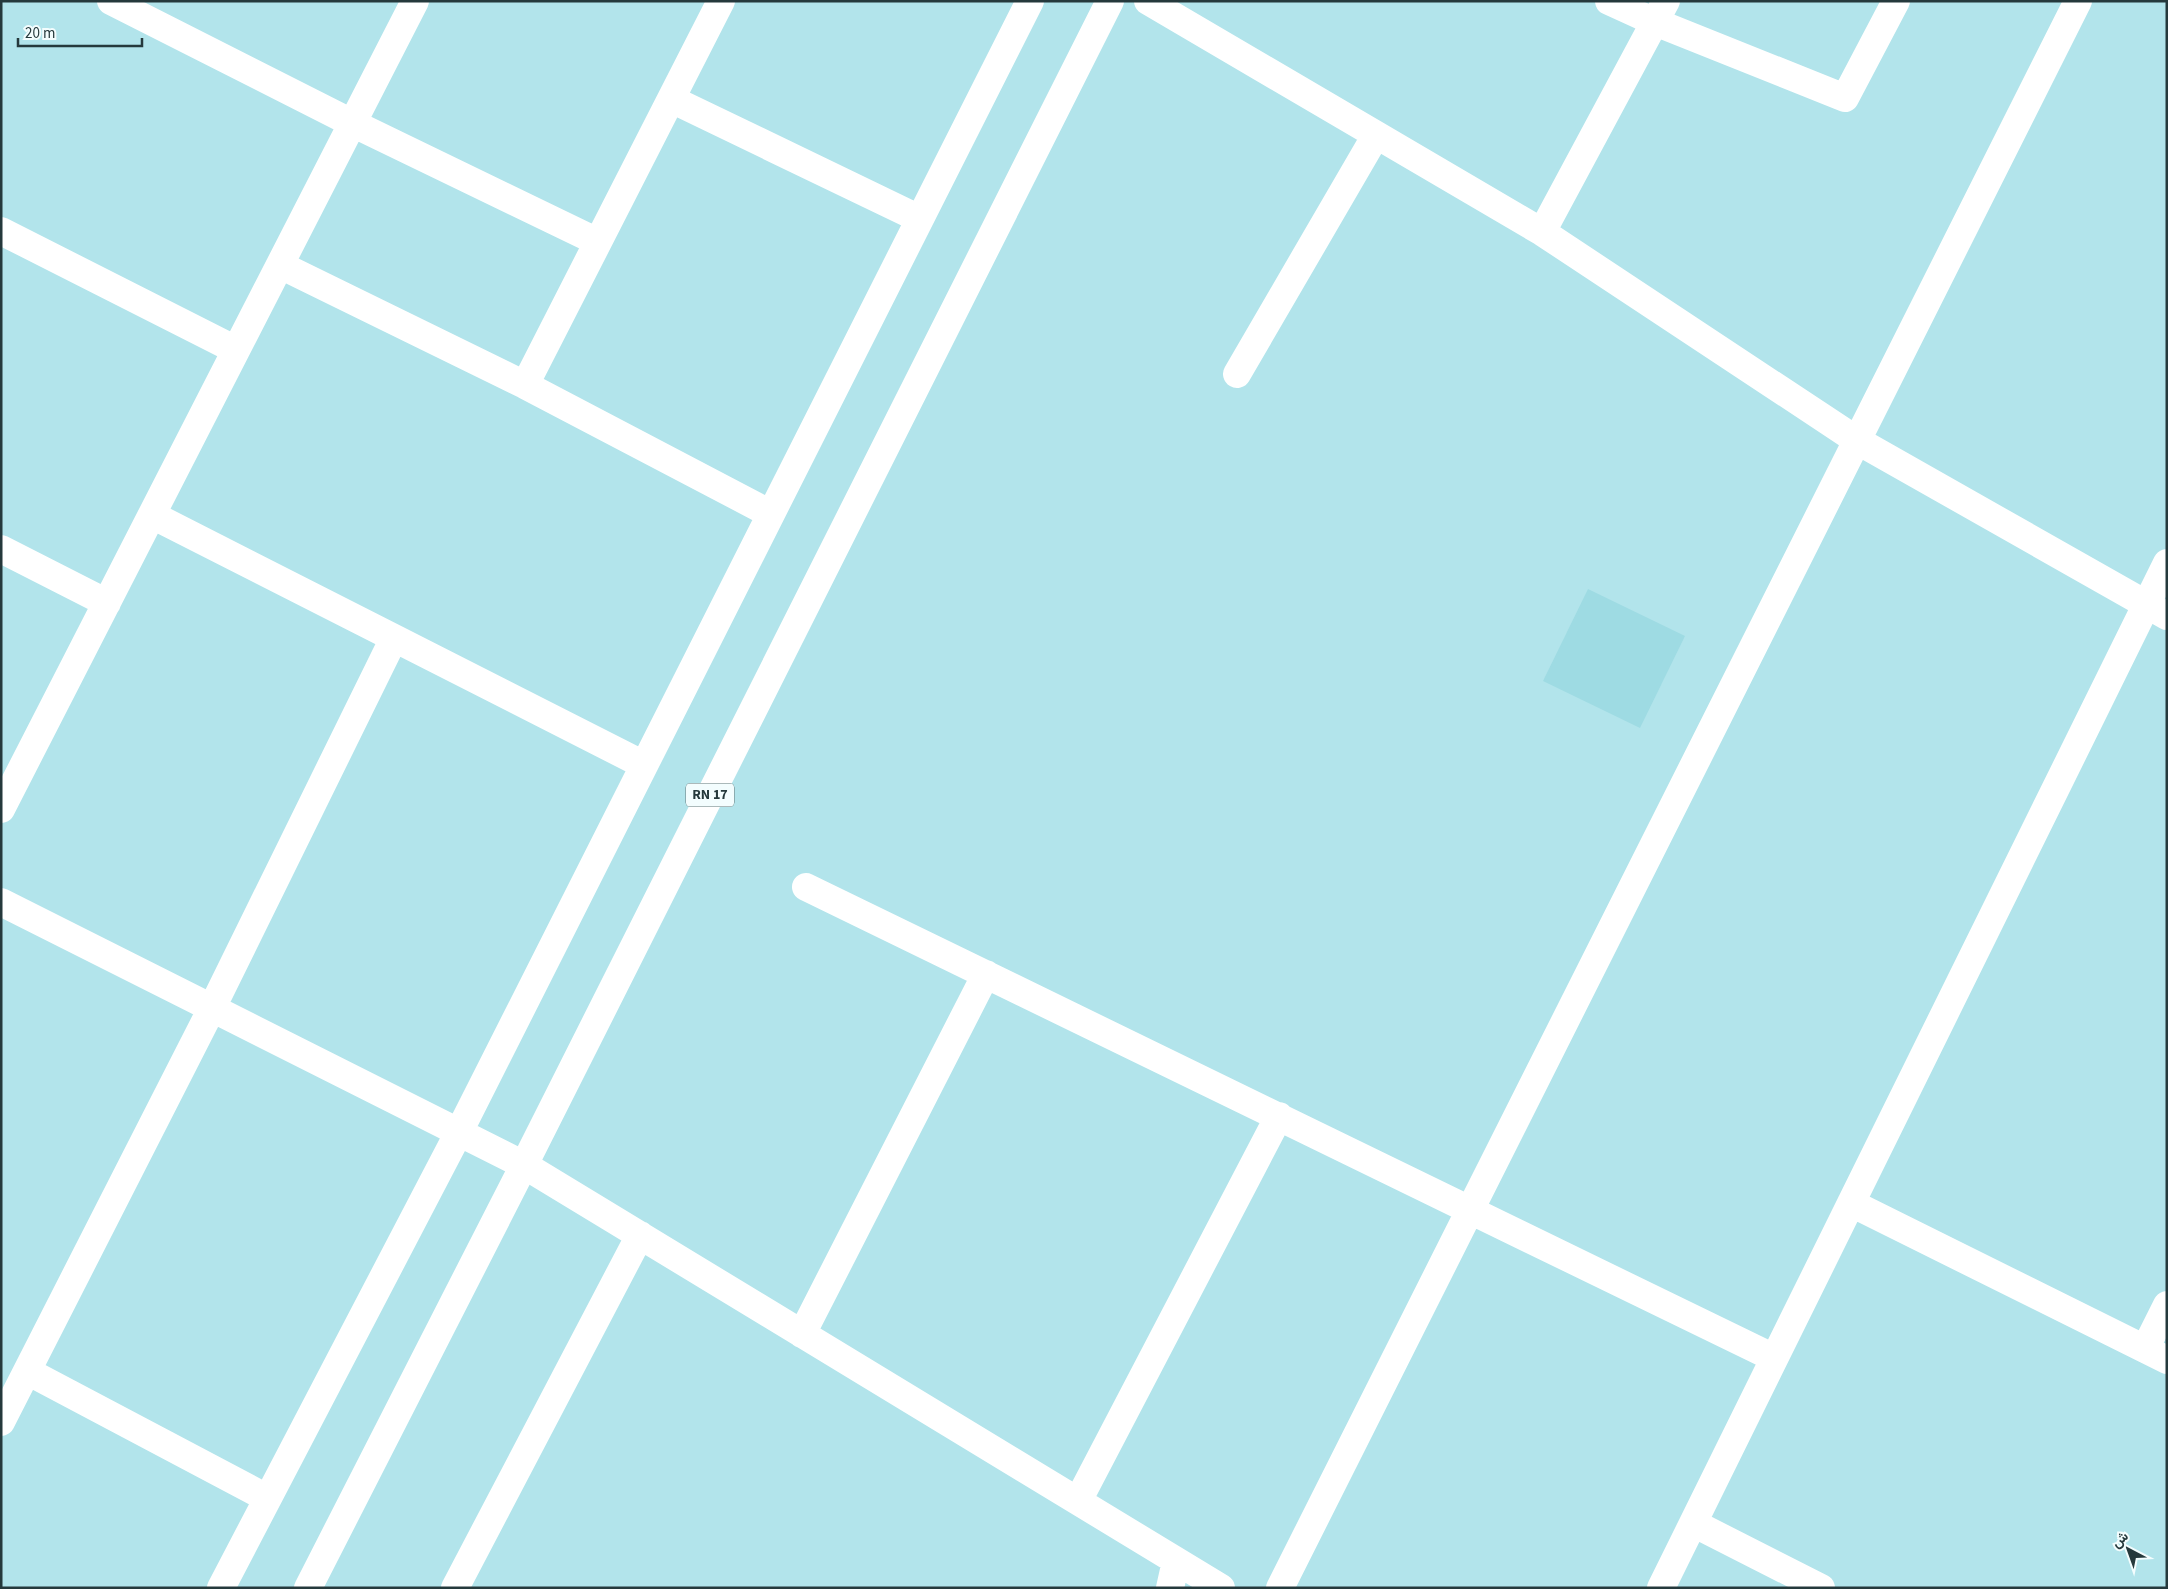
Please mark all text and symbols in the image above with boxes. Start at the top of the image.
scale bar [18,15,141,47]
text: 20 m [25,23,55,44]
road number: RN 17 [686,784,734,806]
north arrow [2103,1524,2153,1574]
text: ش [2107,1527,2133,1553]

